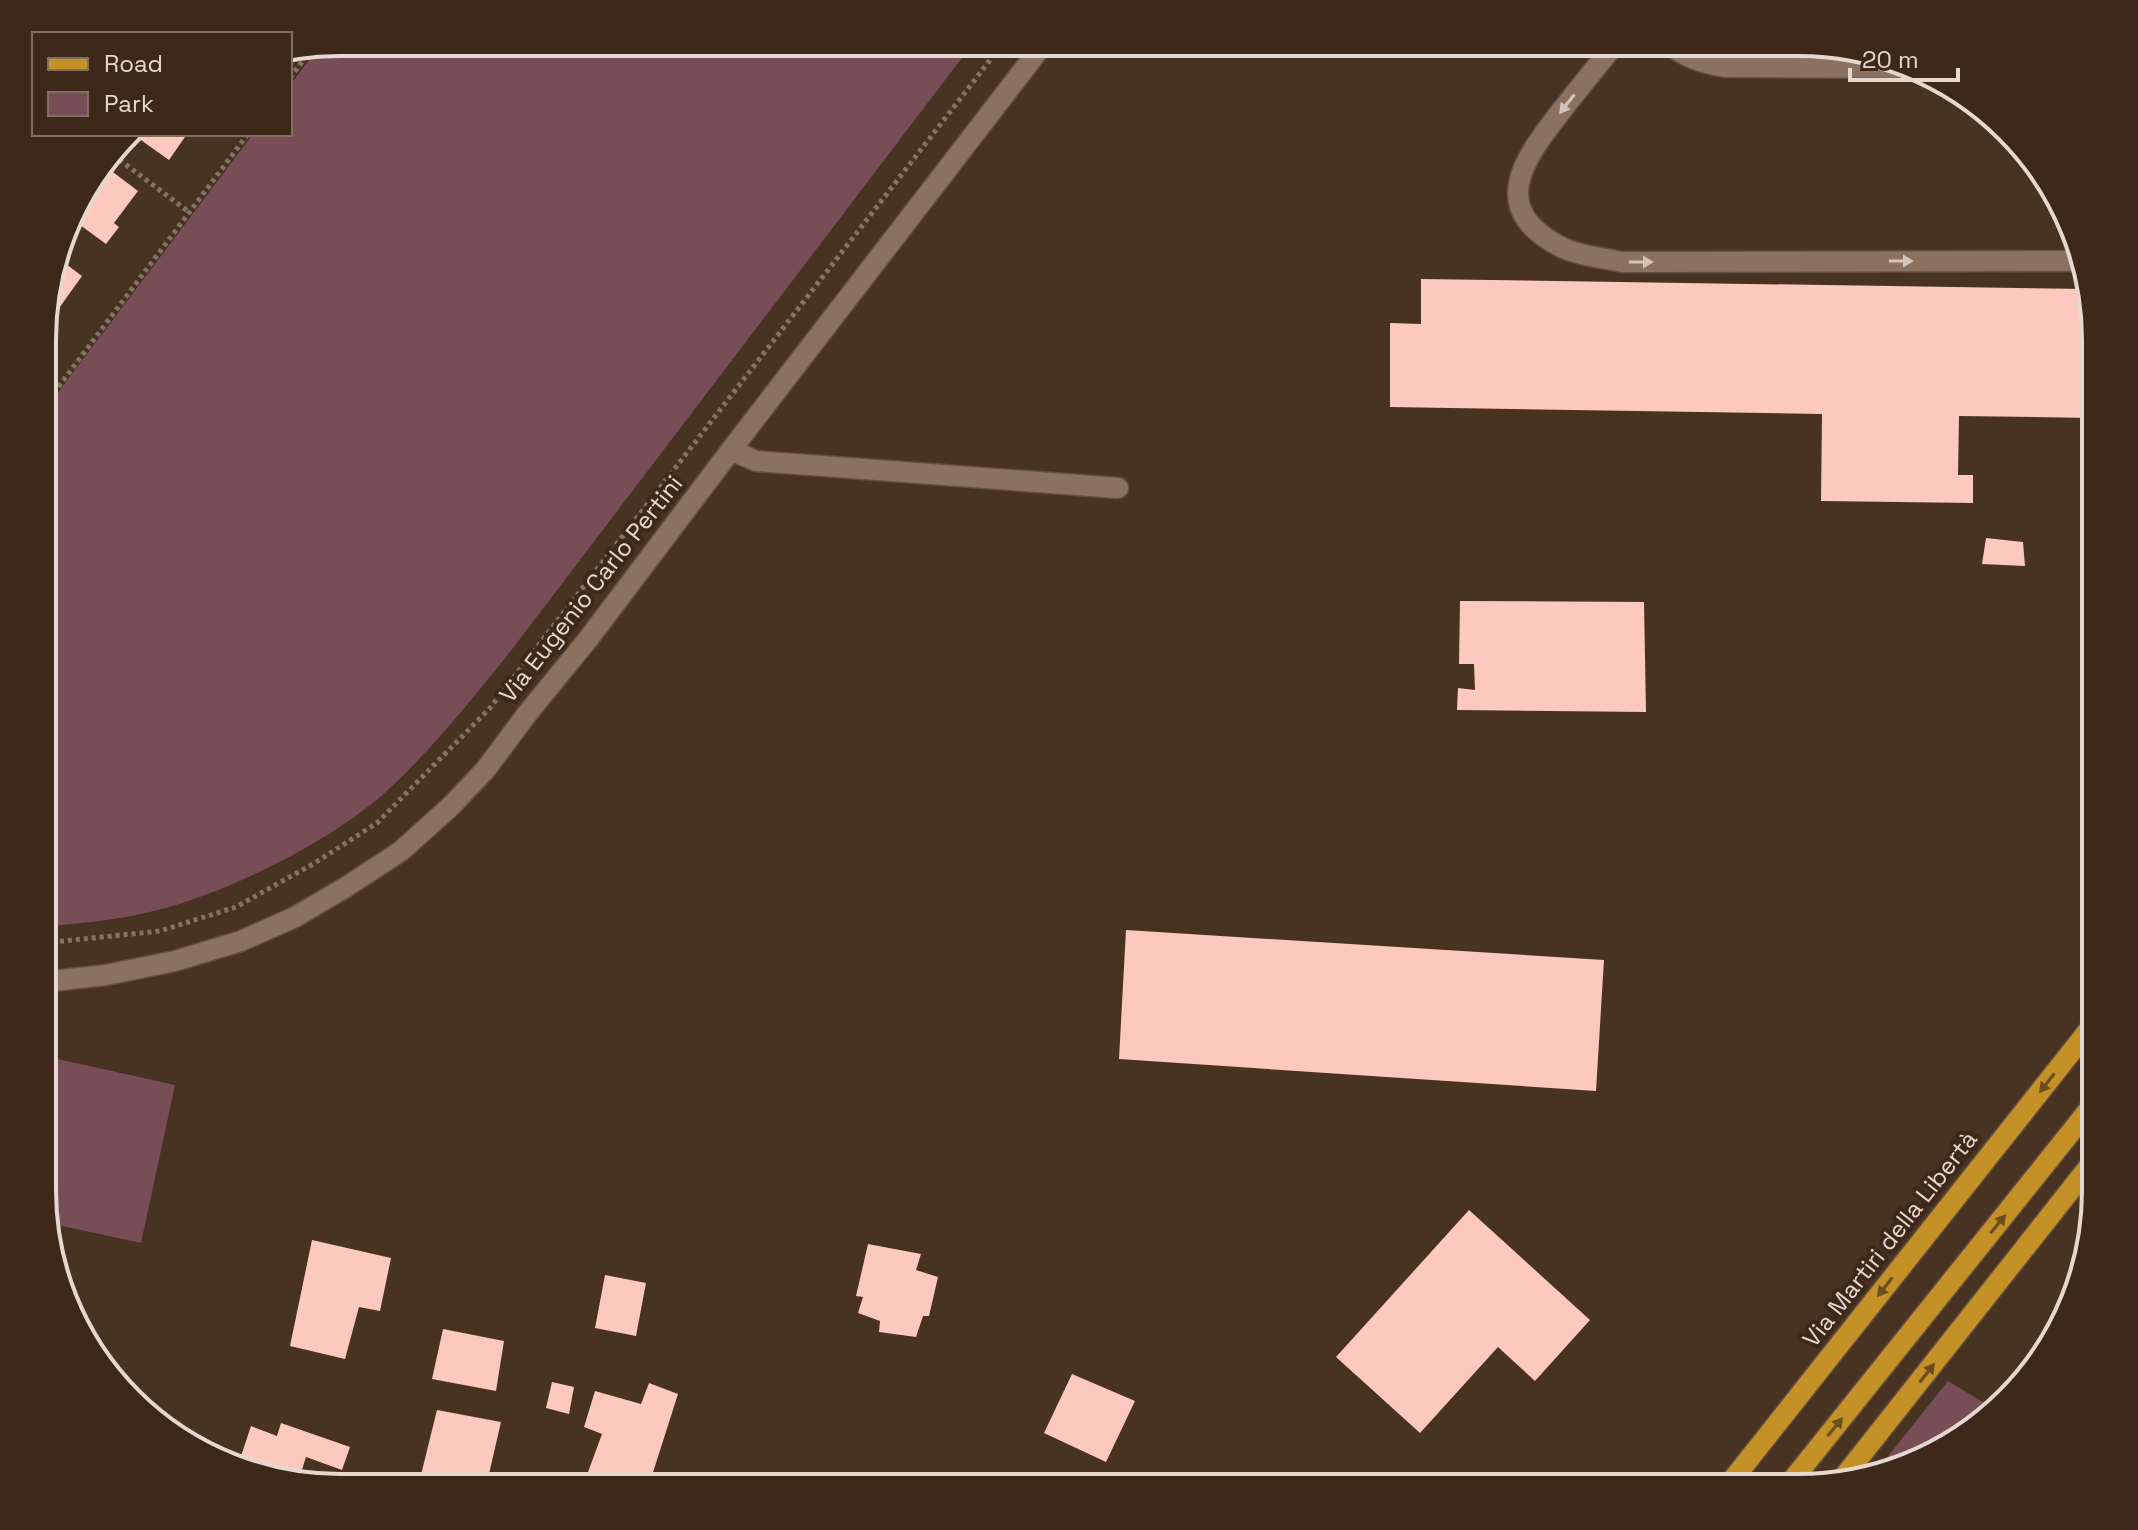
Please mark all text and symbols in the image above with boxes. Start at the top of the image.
legend [32,32,292,136]
scale bar [1850,32,1958,82]
text: 20 m [1862,44,1919,75]
text: Road [104,48,163,79]
text: Park [104,88,154,119]
one-way arrow [1559,94,1576,114]
one-way arrow [1889,255,1914,268]
one-way arrow [1629,256,1654,268]
street label: Via Eugenio Carlo Pertini [492,469,689,709]
one-way arrow [2039,1073,2056,1093]
street label: Via Martiri della Libertà [1795,1124,1984,1353]
one-way arrow [1989,1214,2005,1234]
one-way arrow [1877,1276,1894,1297]
one-way arrow [1918,1362,1935,1383]
one-way arrow [1826,1417,1843,1437]

